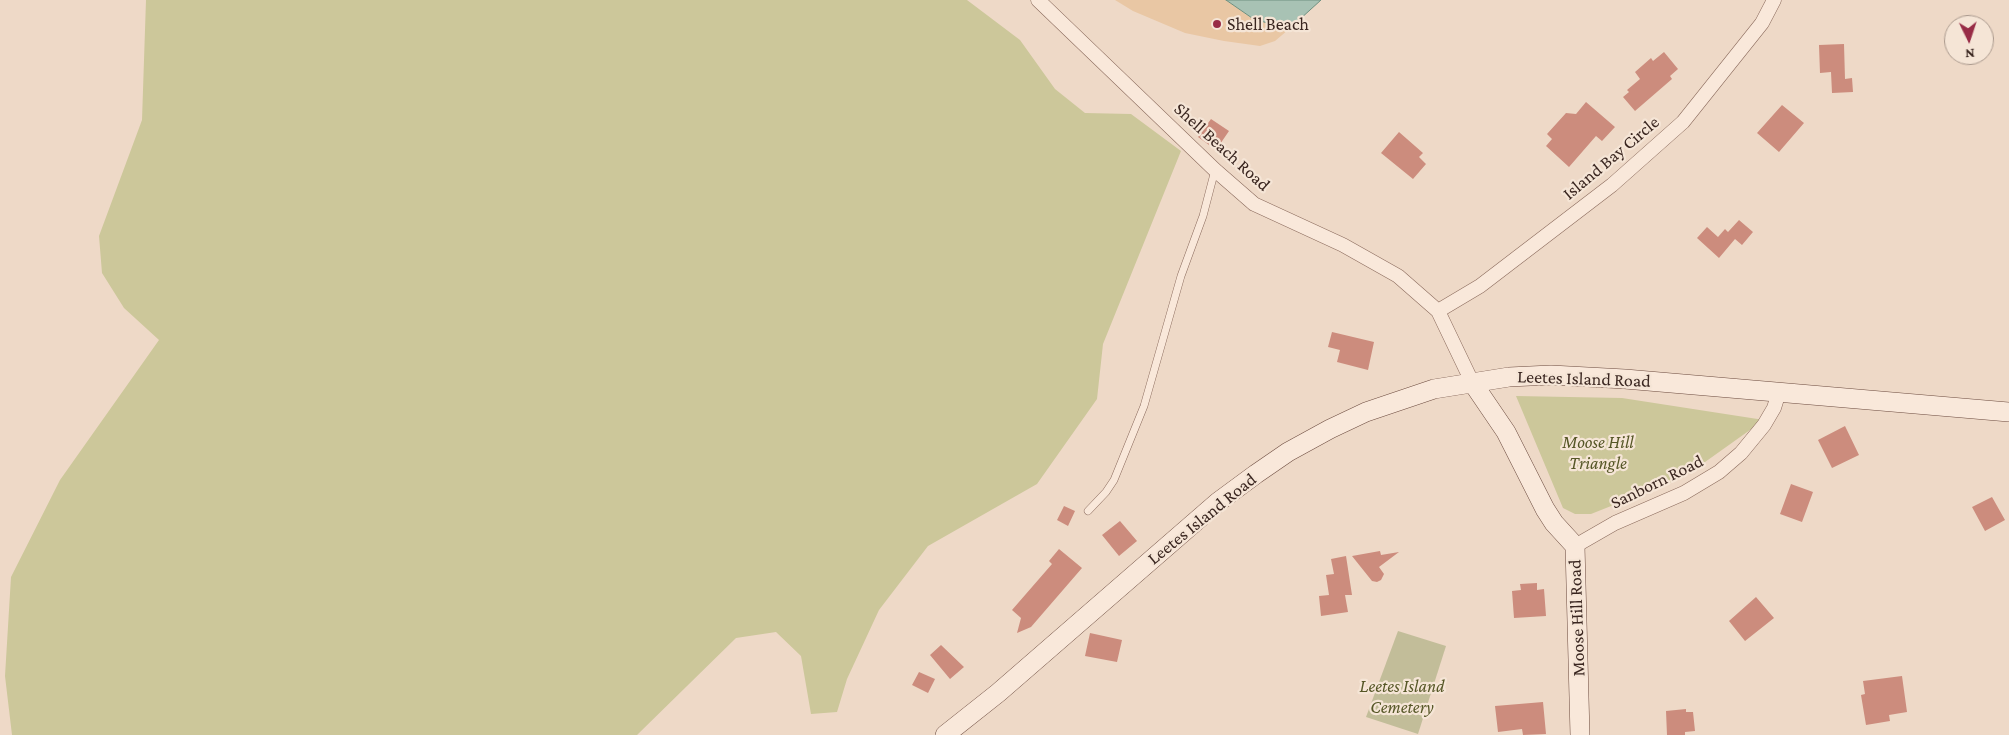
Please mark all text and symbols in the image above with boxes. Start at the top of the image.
place label: Shell Beach [1227,13,1309,35]
north arrow [1944,15,1994,65]
marker: Shell Beach [1211,18,1223,30]
text: N [1965,46,1975,62]
street label: Shell Beach Road [1170,98,1274,196]
street label: Island Bay Circle [1558,111,1664,205]
street label: Leetes Island Road [1517,366,1651,392]
park label: Moose Hill Triangle [1562,431,1634,474]
street label: Sanborn Road [1607,450,1707,514]
street label: Leetes Island Road [1143,469,1261,569]
street label: Moose Hill Road [1564,559,1590,677]
park label: Leetes Island Cemetery [1359,675,1445,718]

